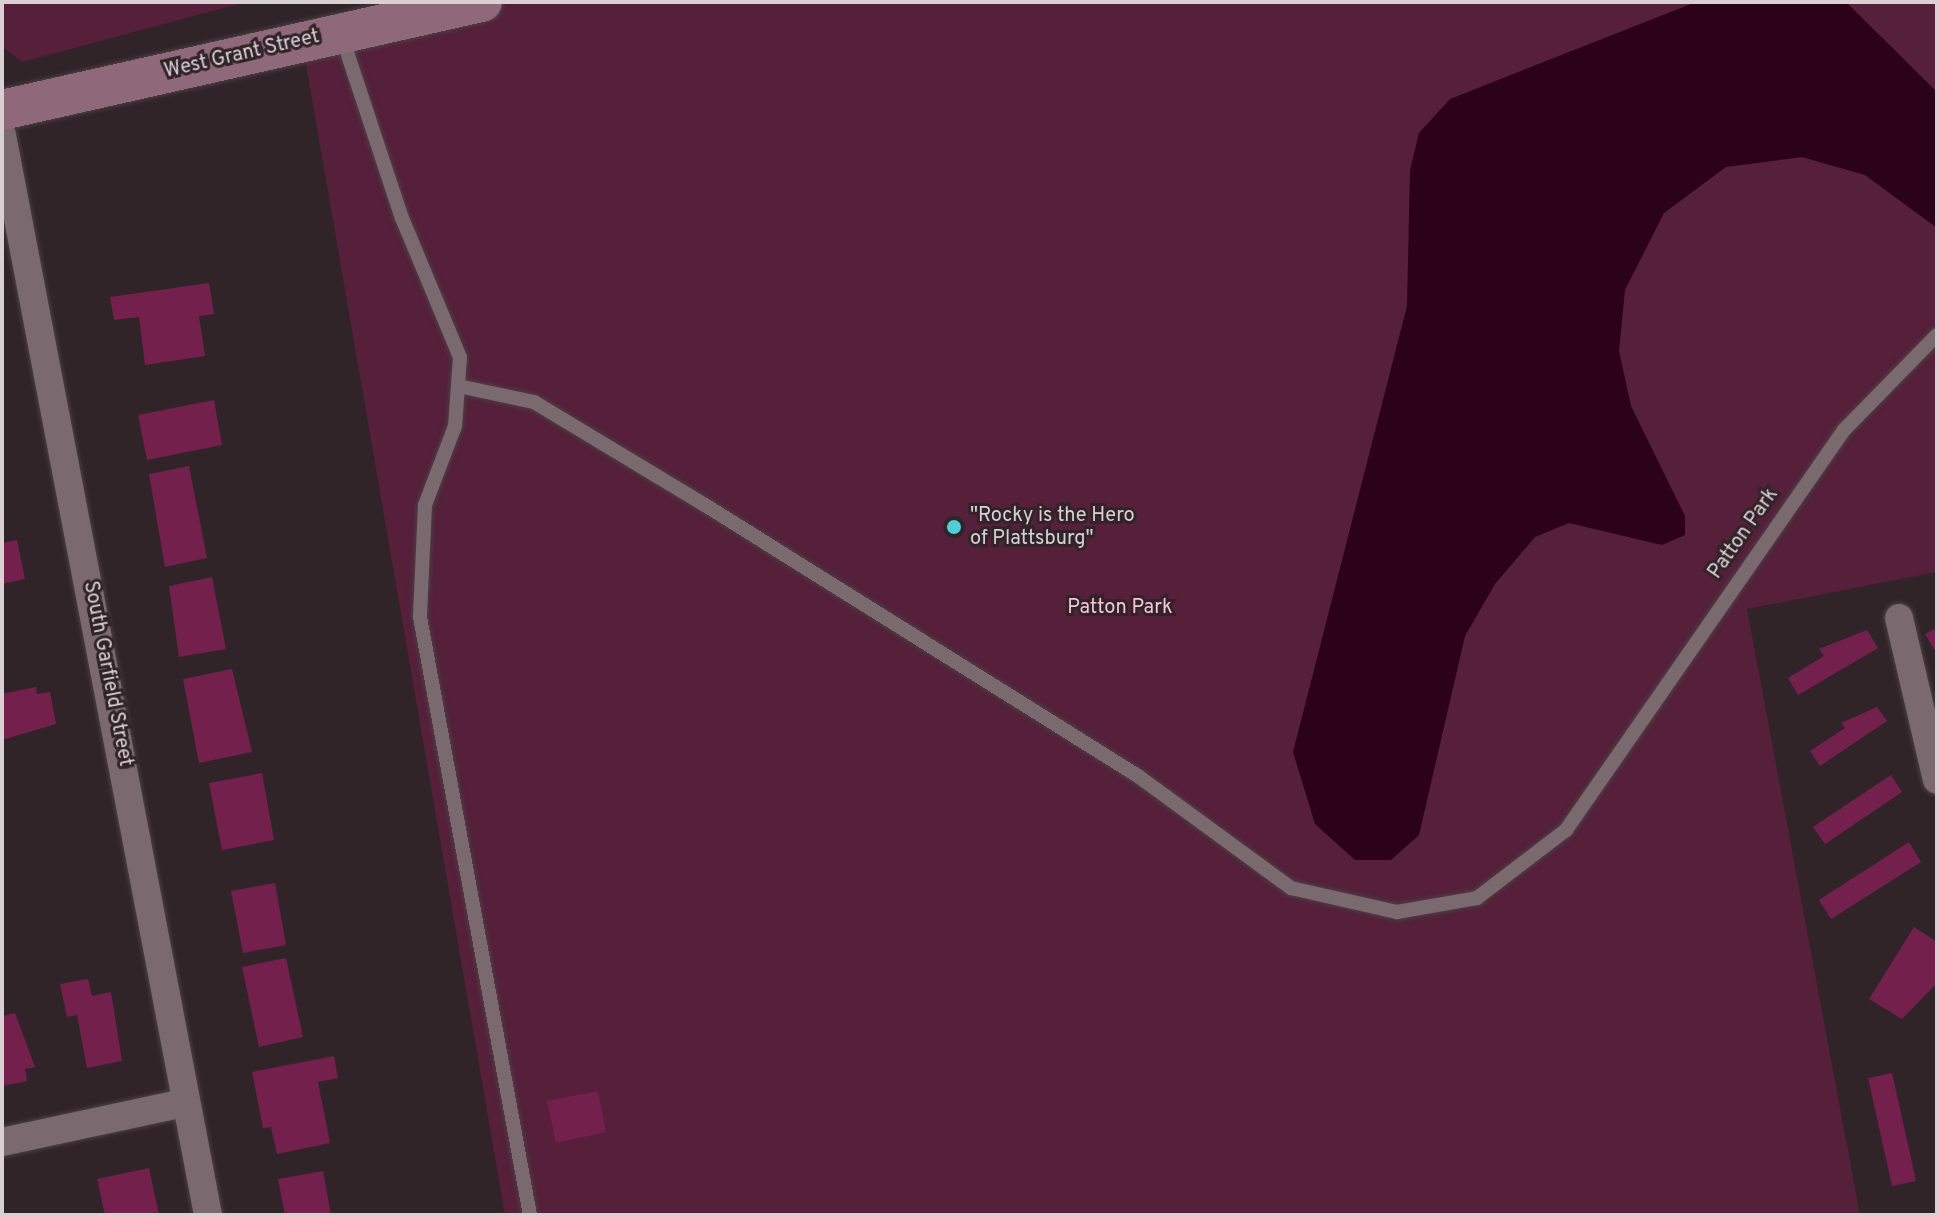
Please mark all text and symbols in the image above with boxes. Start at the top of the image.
street label: West Grant Street [162,25,322,85]
street label: Patton Park [1704,484,1784,584]
place label: "Rocky is the Hero of Plattsburg" [970,504,1135,551]
marker: "Rocky is the Hero of Plattsburg" [945,518,963,536]
street label: South Garfield Street [77,579,137,769]
park label: Patton Park [1067,596,1173,620]

